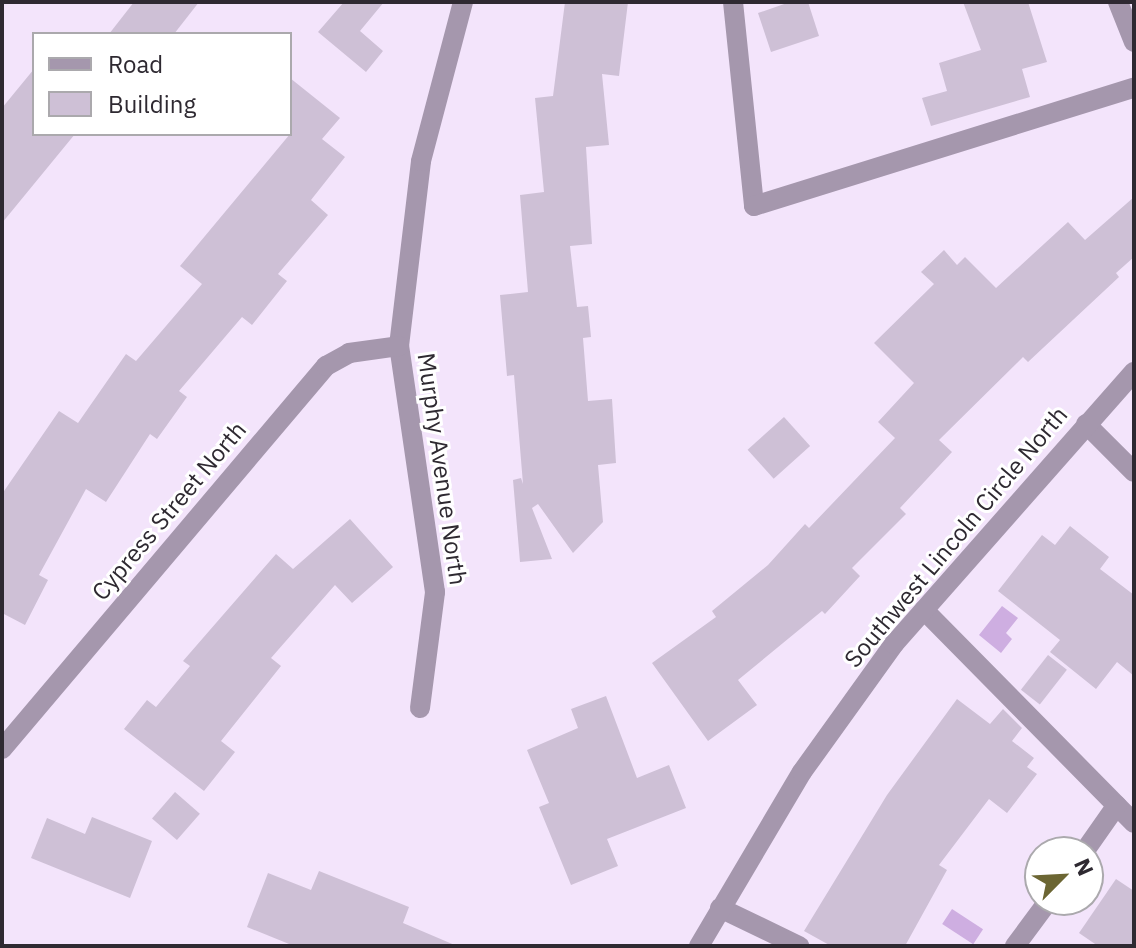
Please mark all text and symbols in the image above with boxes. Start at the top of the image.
legend [32,32,292,136]
text: Road [108,48,163,80]
text: Building [108,88,196,120]
street label: Murphy Avenue North [411,351,473,587]
street label: Southwest Lincoln Circle North [838,401,1074,673]
street label: Cypress Street North [86,416,252,606]
north arrow [1024,836,1104,916]
text: N [1068,854,1101,880]

